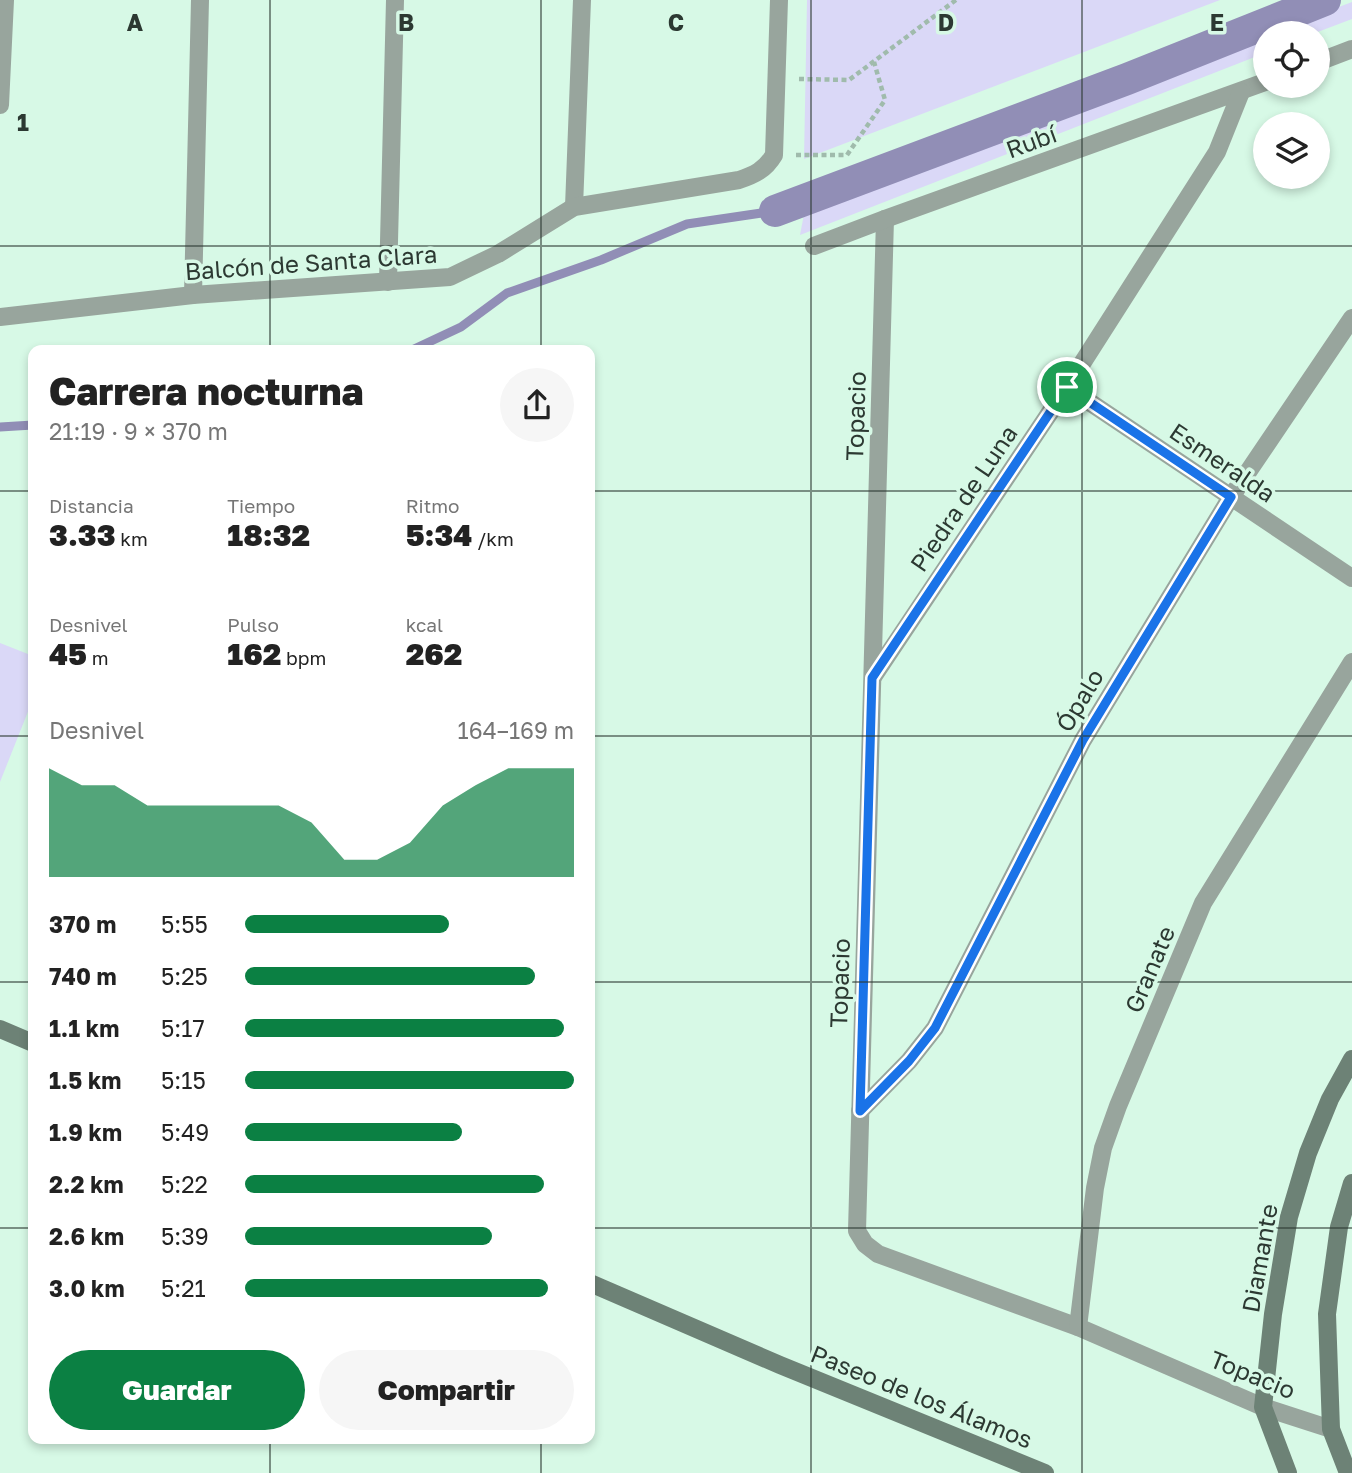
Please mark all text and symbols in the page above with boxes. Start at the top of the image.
text: A [127,8,144,36]
text: B [398,8,414,36]
text: C [668,8,684,36]
text: D [938,8,954,36]
text: E [1210,8,1224,36]
map controls [1253,21,1330,189]
button: locate [1253,21,1330,98]
text: 1 [17,108,29,136]
button: layers [1253,112,1330,189]
street label: Rubí [1002,118,1062,163]
street label: Balcón de Santa Clara [184,239,438,285]
pin [1037,357,1097,417]
text: Carrera nocturna [49,368,364,413]
button: share [500,368,574,442]
icon: arrive [1048,368,1086,406]
street label: Topacio [839,371,871,461]
street label: Esmeralda [1165,416,1281,508]
text: 21:19 · 9 × 370 m [49,417,228,445]
street label: Piedra de Luna [903,419,1023,577]
text: Distancia [49,494,134,517]
text: Tiempo [227,494,295,517]
text: Ritmo [406,494,459,517]
text: 3.33 [49,517,116,553]
text: 18:32 [227,517,310,553]
text: 5:34 [406,517,472,553]
text: km [116,527,148,550]
text: /km [472,527,514,550]
text: Desnivel [49,613,128,636]
text: Pulso [227,613,279,636]
text: kcal [406,613,443,636]
text: 45 [49,636,87,672]
text: 162 [227,636,281,672]
text: 262 [406,636,462,672]
text: m [87,646,109,669]
text: bpm [281,646,326,669]
street label: Ópalo [1049,663,1109,737]
text: Desnivel [49,716,144,744]
text: 164–169 m [458,716,574,744]
text: 370 m [49,910,116,938]
text: 5:55 [161,910,208,938]
street label: Granate [1118,921,1180,1017]
street label: Topacio [823,938,855,1028]
text: 740 m [49,962,117,990]
text: 5:25 [161,962,208,990]
text: 1.1 km [49,1014,119,1042]
text: 5:17 [161,1014,205,1042]
text: 1.5 km [49,1066,121,1094]
text: 5:15 [161,1066,206,1094]
text: 1.9 km [49,1118,122,1146]
text: 5:49 [161,1118,209,1146]
text: 2.2 km [49,1170,124,1198]
text: 5:22 [161,1170,208,1198]
street label: Diamante [1235,1201,1283,1315]
text: 2.6 km [49,1222,124,1250]
text: 5:39 [161,1222,209,1250]
text: 3.0 km [49,1274,125,1302]
text: 5:21 [161,1274,206,1302]
street label: Paseo de los Álamos [807,1338,1037,1454]
street label: Topacio [1206,1344,1300,1404]
button: Guardar [49,1350,305,1430]
button: Compartir [319,1350,574,1430]

